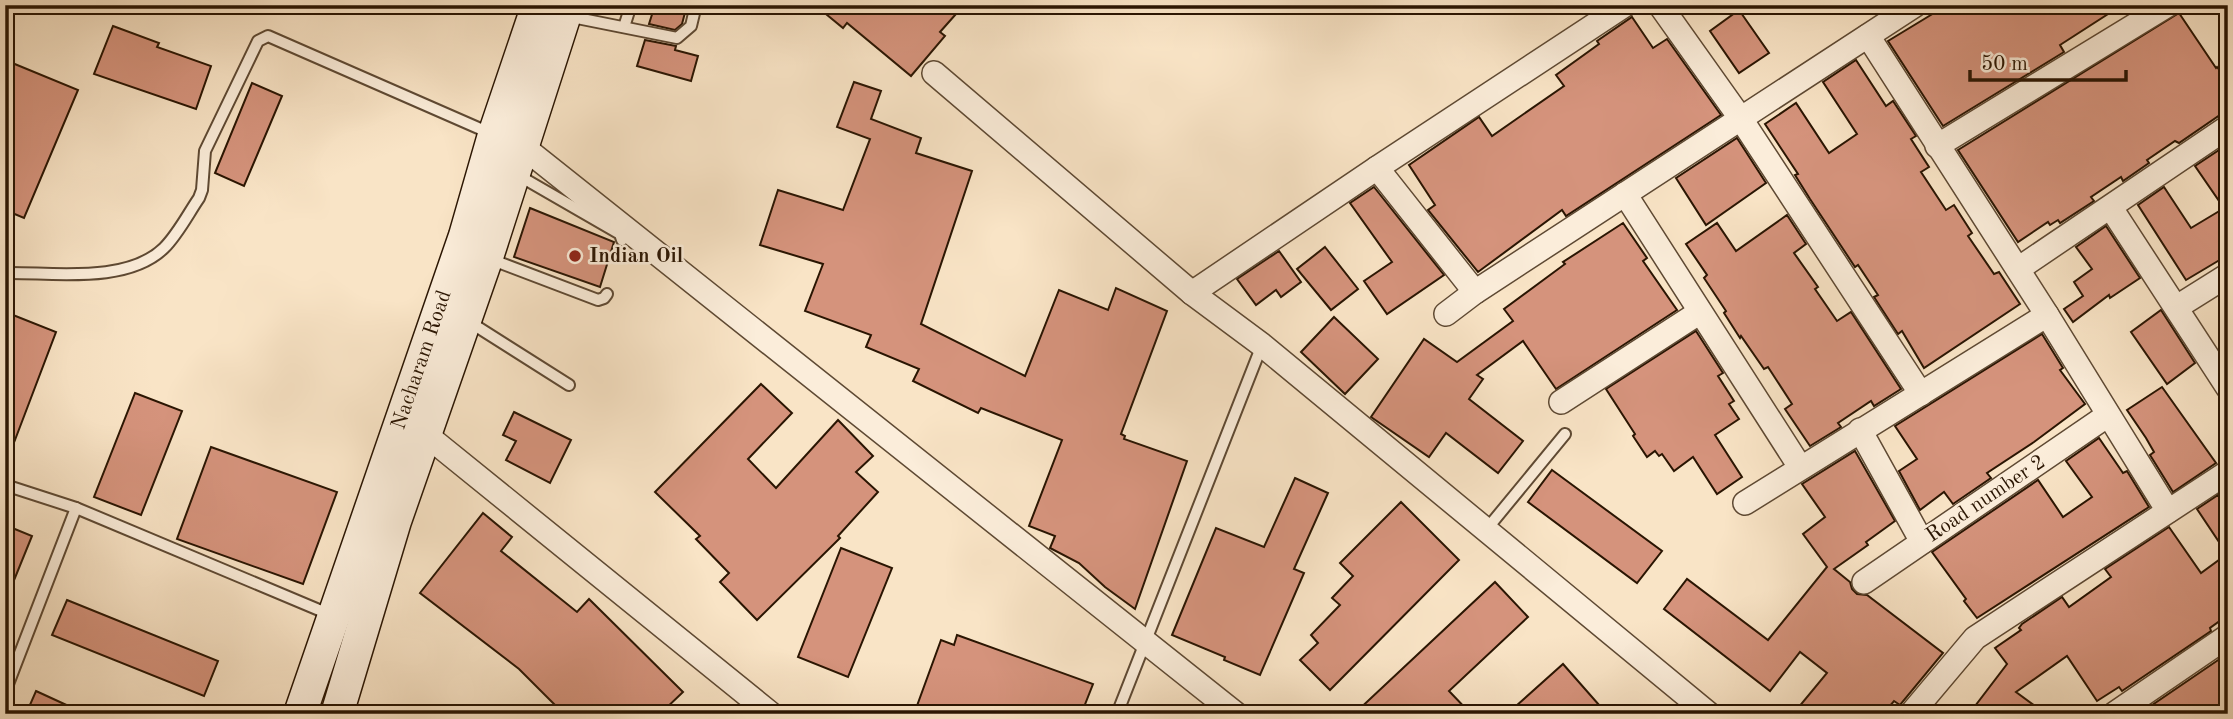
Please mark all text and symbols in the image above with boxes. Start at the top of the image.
scale bar [1970,38,2126,82]
text: 50 m [1981,54,2028,75]
place label: Indian Oil [589,246,683,267]
marker: Indian Oil [567,248,583,264]
street label: Nacharam Road [388,288,456,432]
street label: Road number 2 [1923,451,2049,547]

